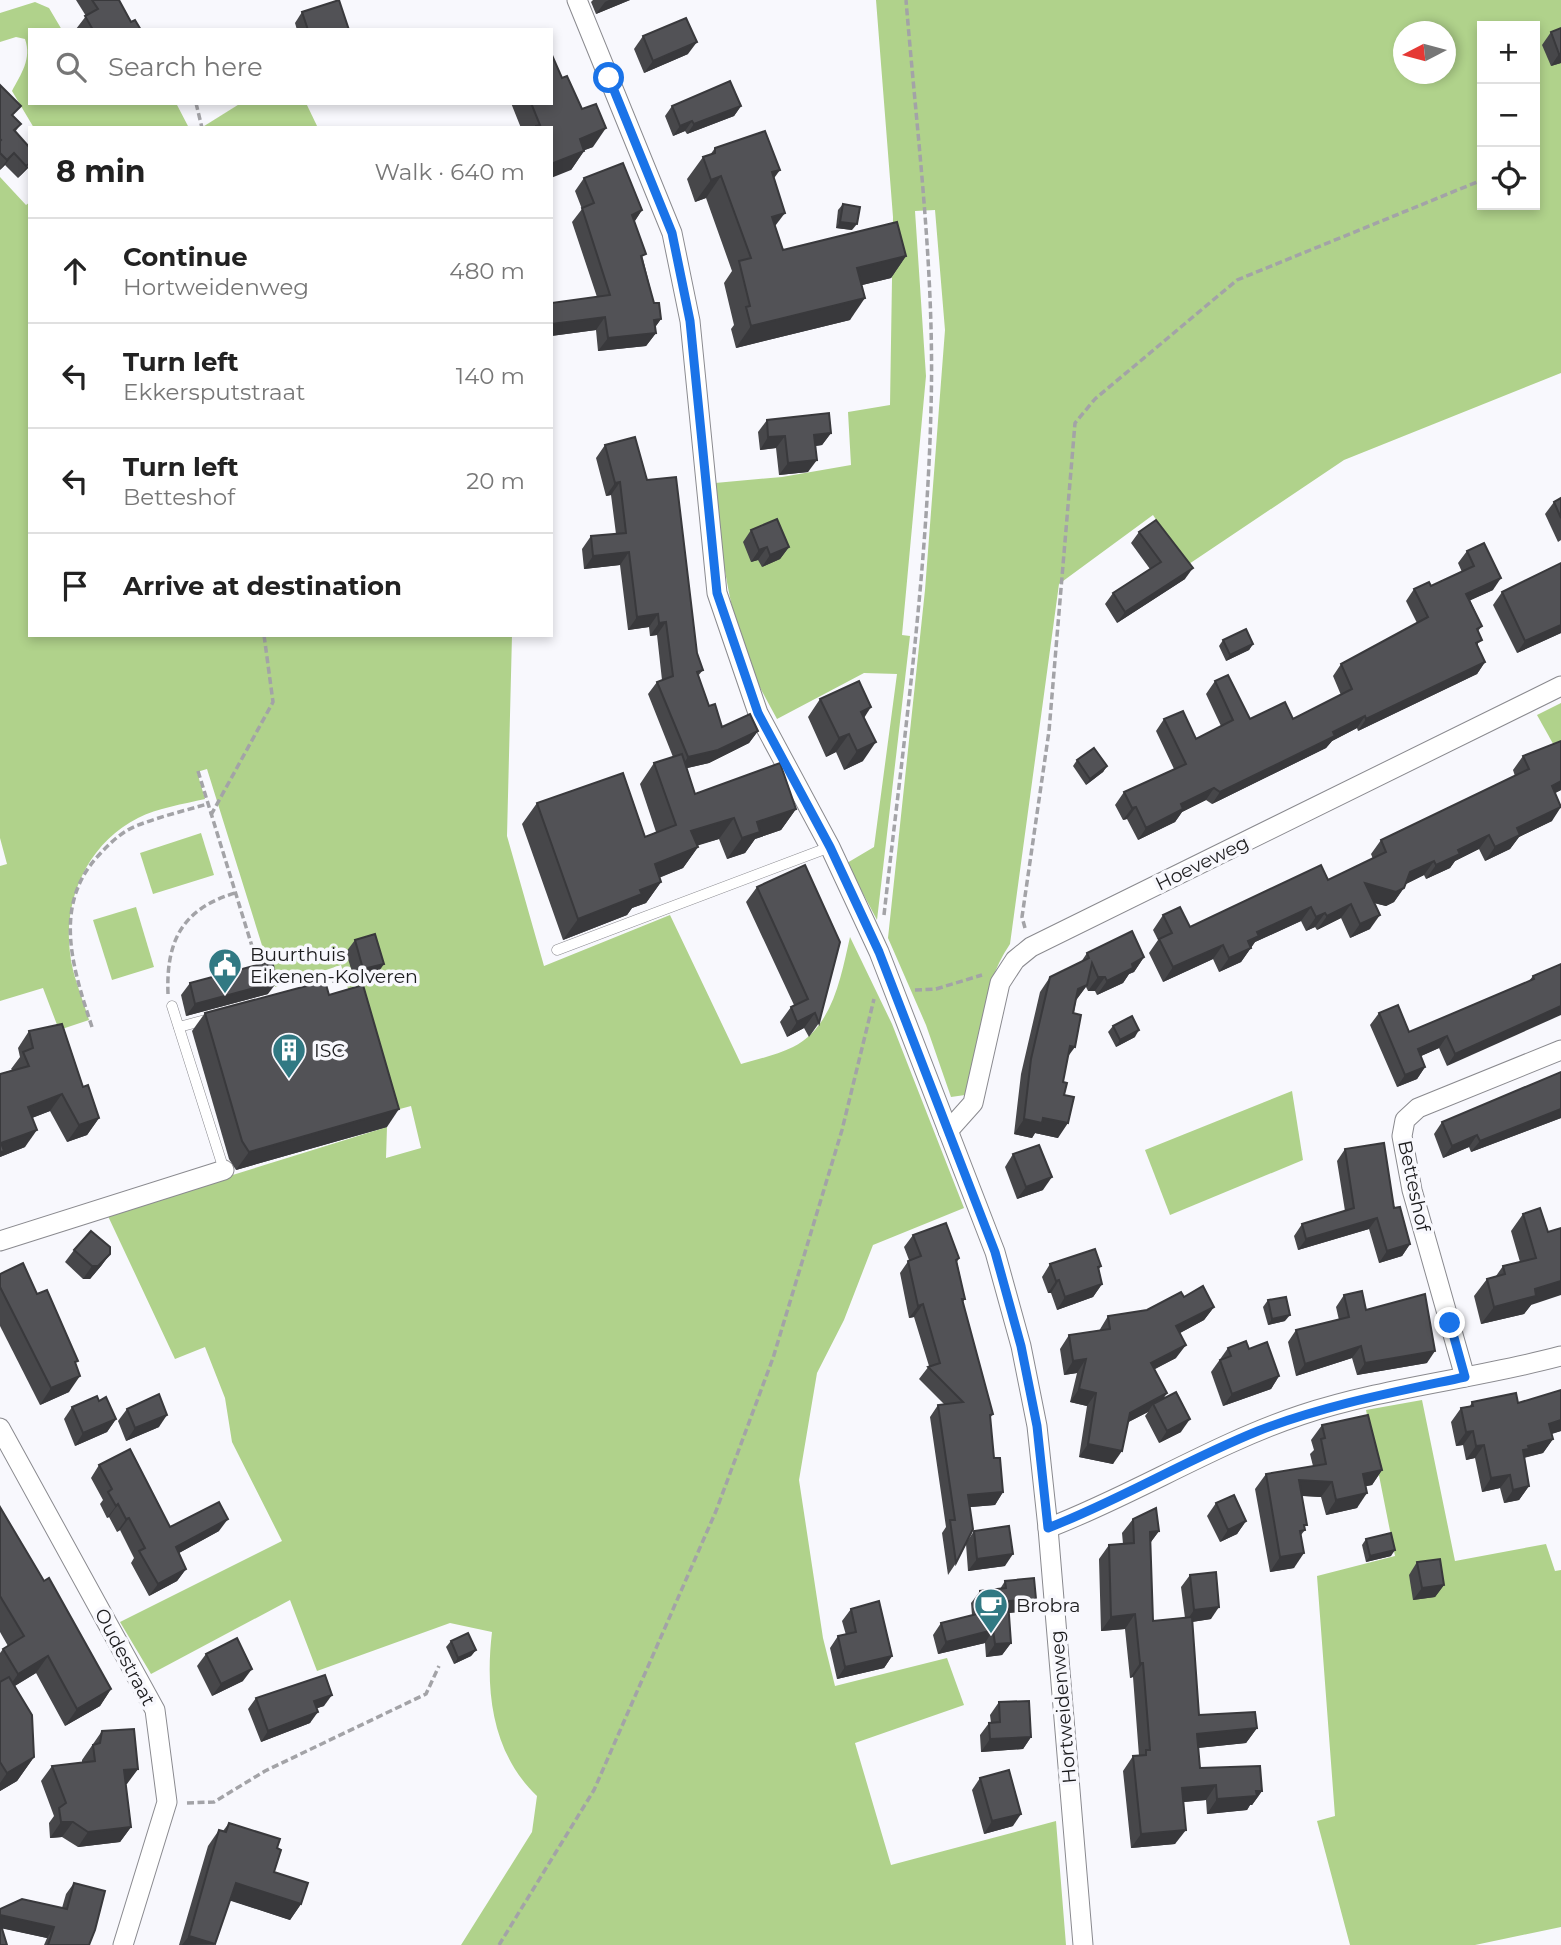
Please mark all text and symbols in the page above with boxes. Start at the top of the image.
north arrow [1393,21,1456,84]
map controls [1477,21,1540,210]
button: + [1477,21,1540,84]
search box [28,28,553,105]
icon: search [52,48,90,86]
text: Search here [108,51,263,83]
route start [593,62,624,93]
button: − [1477,84,1540,147]
button: locate [1477,147,1540,210]
text: 8 min [56,153,146,190]
text: Walk · 640 m [374,158,525,186]
text: Continue [123,241,248,273]
icon: ahead [56,252,94,290]
text: 480 m [449,257,525,285]
text: Hortweidenweg [123,273,309,301]
text: Turn left [123,346,239,378]
icon: left [56,357,94,395]
text: 140 m [456,362,525,390]
text: Ekkersputstraat [123,378,305,406]
text: Turn left [123,451,239,483]
icon: left [56,462,94,500]
text: 20 m [466,467,525,495]
text: Betteshof [123,483,235,511]
icon: arrive [56,567,94,605]
text: Arrive at destination [123,570,402,602]
street label: Hoeveweg [1152,831,1252,895]
place label: Buurthuis Eikenen-Kolveren [250,943,418,988]
public building icon: Buurthuis Eikenen-Kolveren [206,946,244,995]
building icon: ISC [270,1031,308,1080]
place label: ISC [314,1039,345,1062]
street label: Betteshof [1393,1138,1435,1235]
route end [1434,1307,1465,1338]
cafe icon: Brobra [972,1586,1010,1635]
place label: Brobra [1016,1594,1081,1617]
street label: Oudestraat [90,1604,160,1710]
street label: Hortweidenweg [1045,1629,1081,1785]

